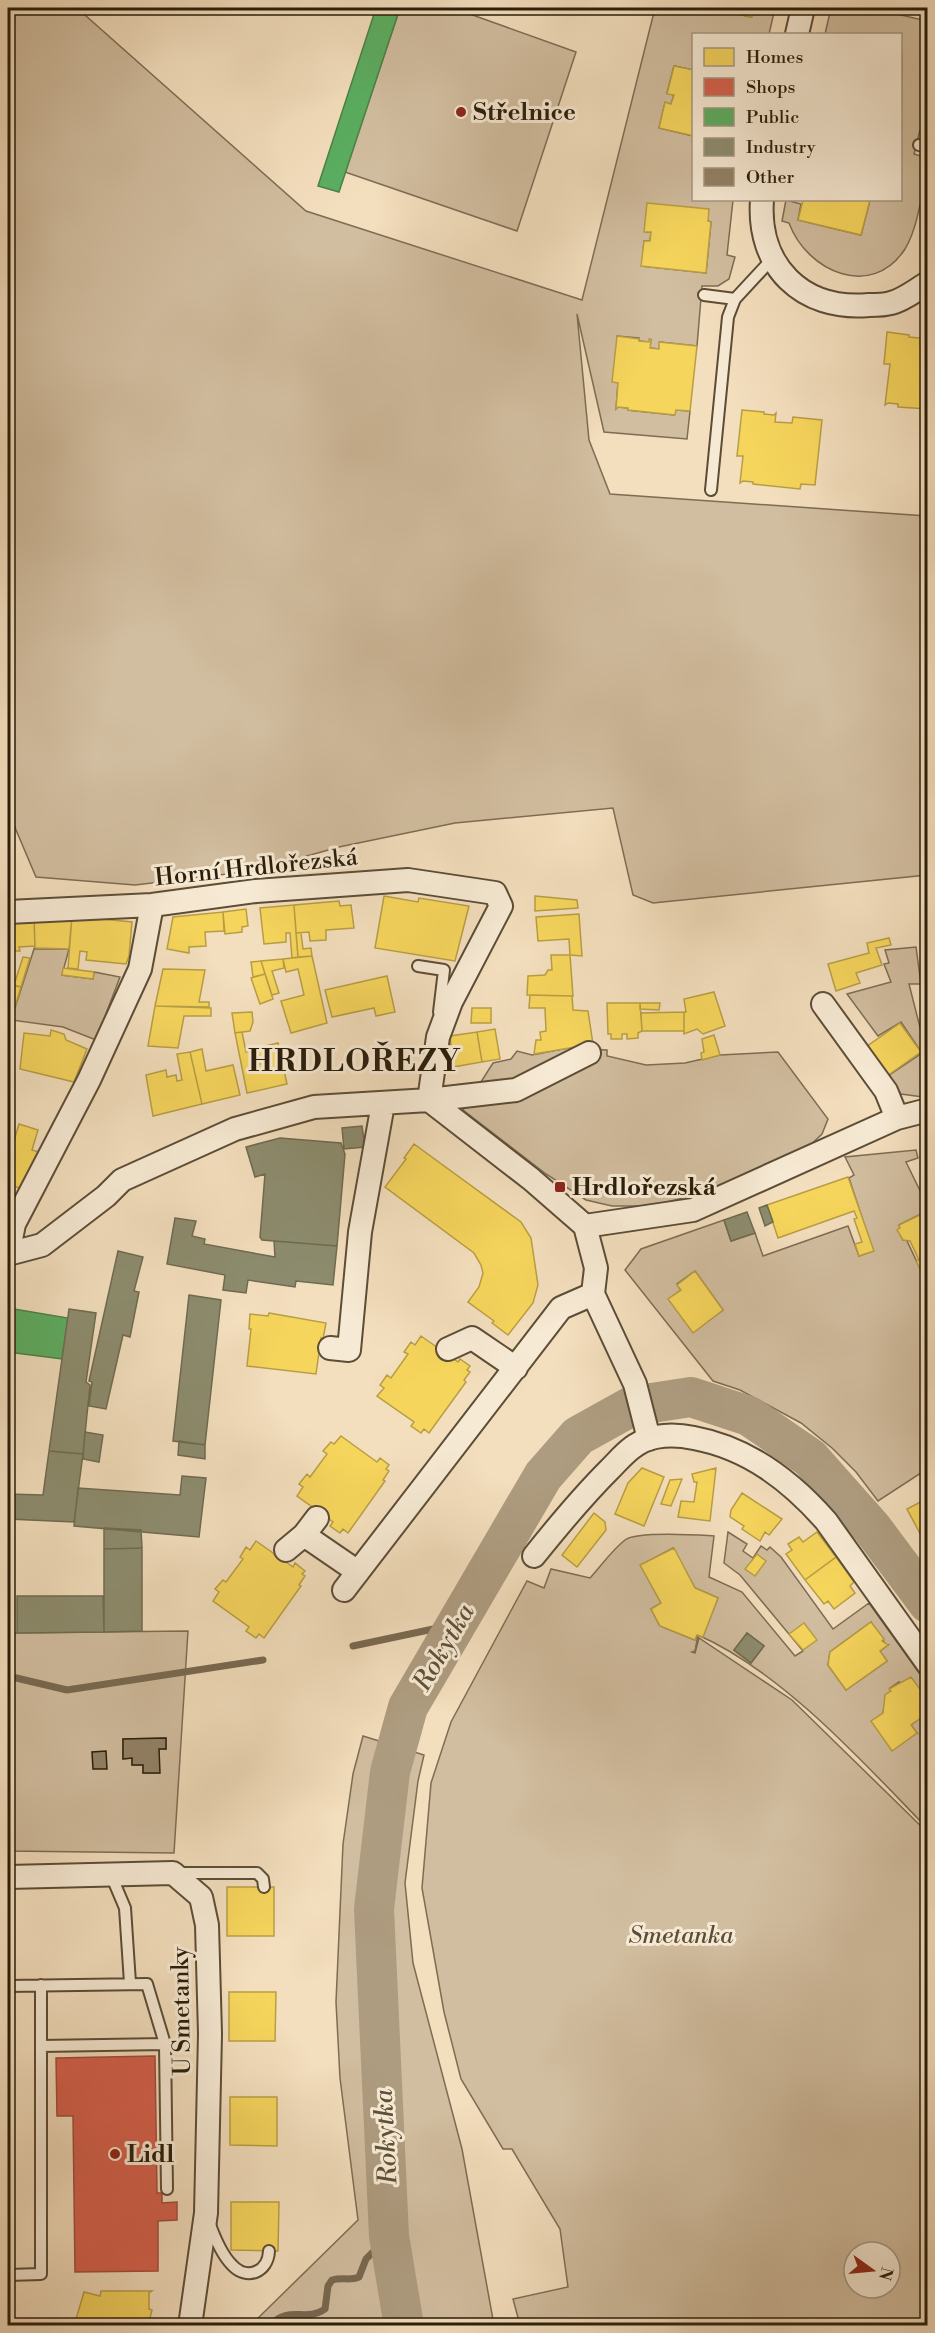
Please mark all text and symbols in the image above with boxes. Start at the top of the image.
legend [692,33,902,201]
text: Homes [746,46,803,69]
text: Shops [746,76,796,99]
place label: Střelnice [473,98,576,128]
marker: Střelnice [454,105,468,119]
text: Public [746,106,799,129]
text: Industry [746,136,816,159]
text: Other [746,166,794,189]
street label: Horní Hrdlořezská [153,842,360,894]
district label: HRDLOŘEZY [248,1041,462,1081]
place label: Hrdlořezská [572,1173,717,1203]
marker: Hrdlořezská [553,1180,567,1194]
water label: Rokytka [406,1598,482,1698]
park label: Smetanka [629,1921,734,1951]
street label: U Smetanky [166,1946,198,2076]
water label: Rokytka [367,2088,405,2186]
place label: Lidl [127,2140,174,2170]
marker: Lidl [108,2147,122,2161]
north arrow [842,2240,902,2300]
text: N [874,2265,897,2283]

